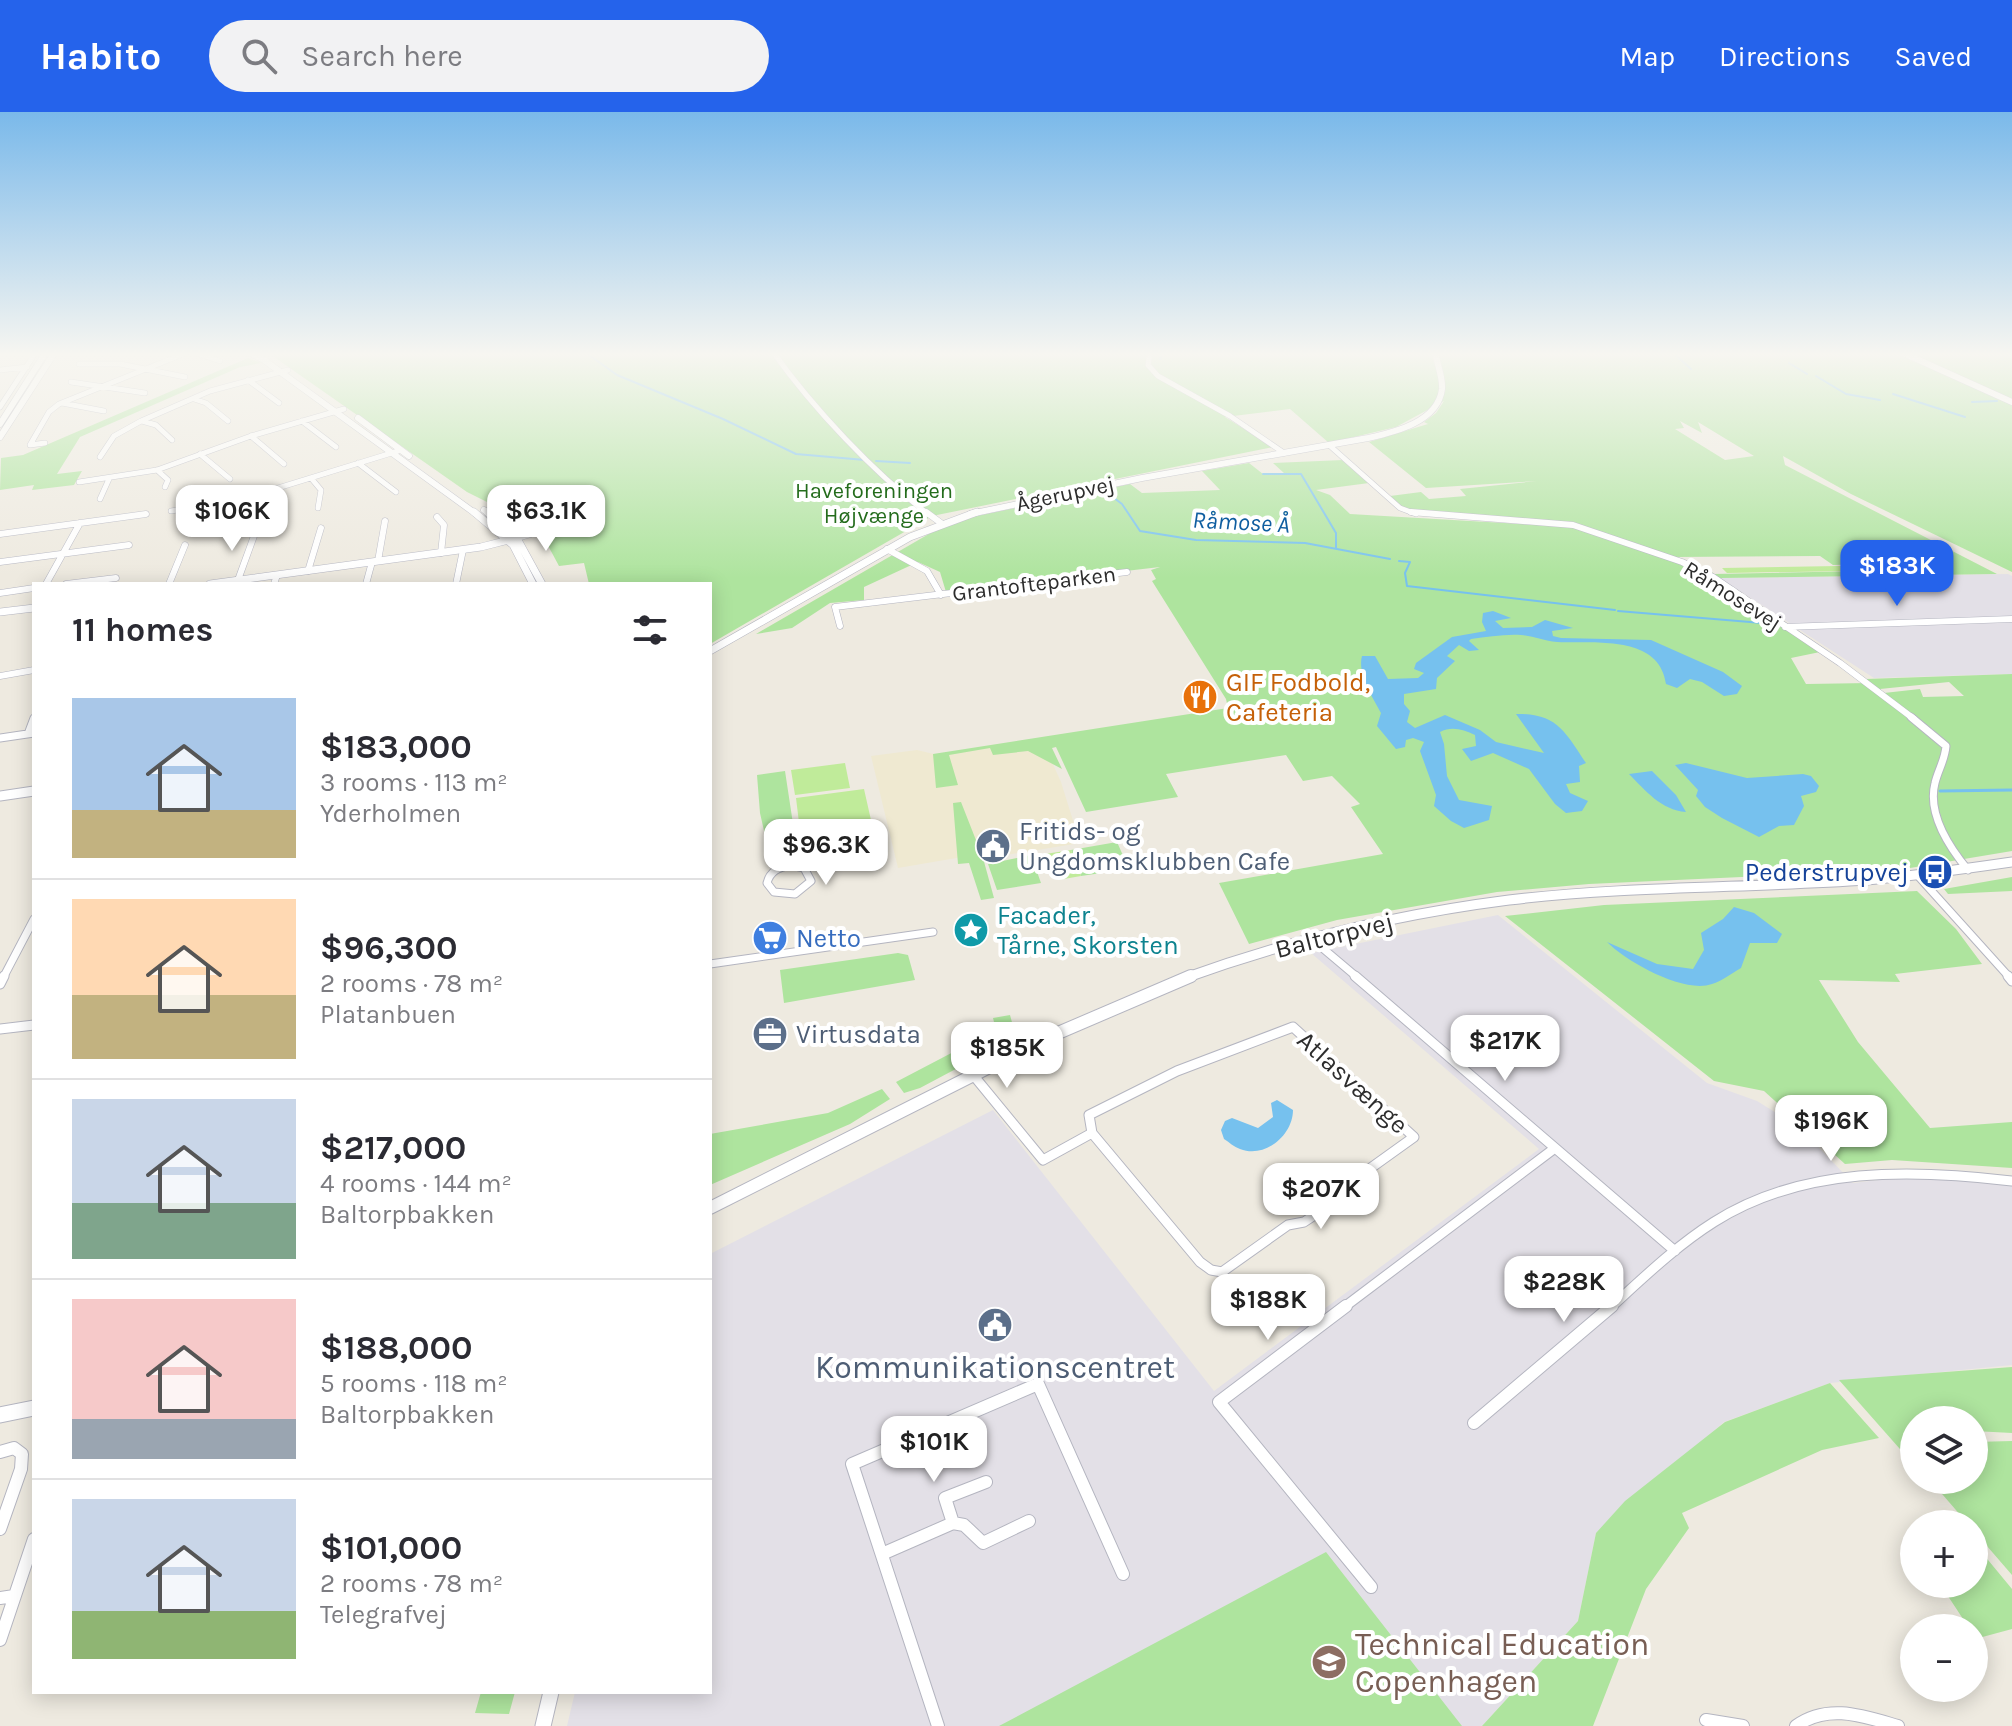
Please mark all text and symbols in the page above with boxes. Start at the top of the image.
search box [209,20,769,92]
text: Habito [40,34,161,79]
icon: search [237,34,281,78]
text: Search here [301,38,463,74]
text: Map [1620,40,1675,73]
text: Directions [1719,40,1851,73]
text: Saved [1895,40,1972,73]
street label: Ågerupvej [1014,470,1117,517]
park label: Haveforeningen Højvænge [795,478,953,529]
pin: $106K [176,485,288,553]
pin: $63.1K [481,485,611,553]
text: $106K [194,495,270,526]
text: $63.1K [505,495,587,526]
water label: Råmose Å [1192,504,1290,539]
pin: $183K [1841,540,1953,608]
text: $183K [1858,550,1936,581]
street label: Råmosevej [1679,556,1786,636]
street label: Grantofteparken [951,561,1117,607]
icon: filters [628,608,672,652]
text: 11 homes [72,610,214,650]
place label: GIF Fodbold, Cafeteria [1226,667,1370,728]
restaurant icon: GIF Fodbold, Cafeteria [1181,678,1219,716]
text: $183,000 [320,727,472,767]
icon: home [136,730,232,826]
text: 3 rooms · 113 m² [320,767,508,798]
text: Yderholmen [320,798,461,829]
place label: Fritids- og Ungdomsklubben Cafe [1019,816,1290,877]
pin: $96.3K [761,819,891,887]
public building icon: Fritids- og Ungdomsklubben Cafe [974,827,1012,865]
text: $96.3K [782,829,870,860]
bus stop icon: Pederstrupvej [1916,853,1954,891]
place label: Pederstrupvej [1745,857,1909,888]
place label: Facader, Tårne, Skorsten [997,900,1179,961]
street label: Baltorpvej [1272,906,1397,965]
place icon: Facader, Tårne, Skorsten [952,911,990,949]
supermarket icon: Netto [751,919,789,957]
place label: Netto [796,923,861,954]
text: $96,300 [320,928,458,968]
icon: home [136,931,232,1027]
text: 2 rooms · 78 m² [320,968,503,999]
text: Platanbuen [320,999,456,1030]
office icon: Virtusdata [751,1015,789,1053]
pin: $217K [1449,1015,1561,1083]
place label: Virtusdata [796,1019,921,1050]
pin: $185K [951,1022,1063,1090]
street label: Atlasvænge [1291,1024,1415,1140]
text: $217K [1469,1025,1541,1056]
text: $185K [969,1032,1045,1063]
pin: $196K [1775,1095,1887,1163]
text: $196K [1793,1105,1869,1136]
text: $217,000 [320,1128,466,1168]
icon: home [136,1131,232,1227]
pin: $207K [1265,1163,1377,1231]
text: 4 rooms · 144 m² [320,1168,512,1199]
text: $207K [1281,1173,1361,1204]
text: Baltorpbakken [320,1199,494,1230]
pin: $228K [1508,1256,1620,1324]
text: $228K [1522,1266,1606,1297]
pin: $188K [1212,1274,1324,1342]
text: $188K [1229,1284,1307,1315]
public building icon: Kommunikationscentret [976,1306,1014,1344]
text: $188,000 [320,1328,473,1368]
icon: home [136,1331,232,1427]
place label: Kommunikationscentret [815,1349,1175,1386]
text: 5 rooms · 118 m² [320,1368,508,1399]
text: Baltorpbakken [320,1399,494,1430]
map controls [1900,1406,1988,1702]
button: layers [1900,1406,1988,1494]
pin: $101K [878,1416,990,1484]
text: $101K [899,1426,969,1457]
button: + [1900,1510,1988,1598]
text: $101,000 [320,1528,462,1568]
icon: home [136,1531,232,1627]
text: 2 rooms · 78 m² [320,1568,503,1599]
text: Telegrafvej [320,1599,447,1630]
button: − [1900,1614,1988,1702]
place label: Technical Education Copenhagen [1355,1626,1649,1700]
school or university icon: Technical Education Copenhagen [1310,1643,1348,1681]

